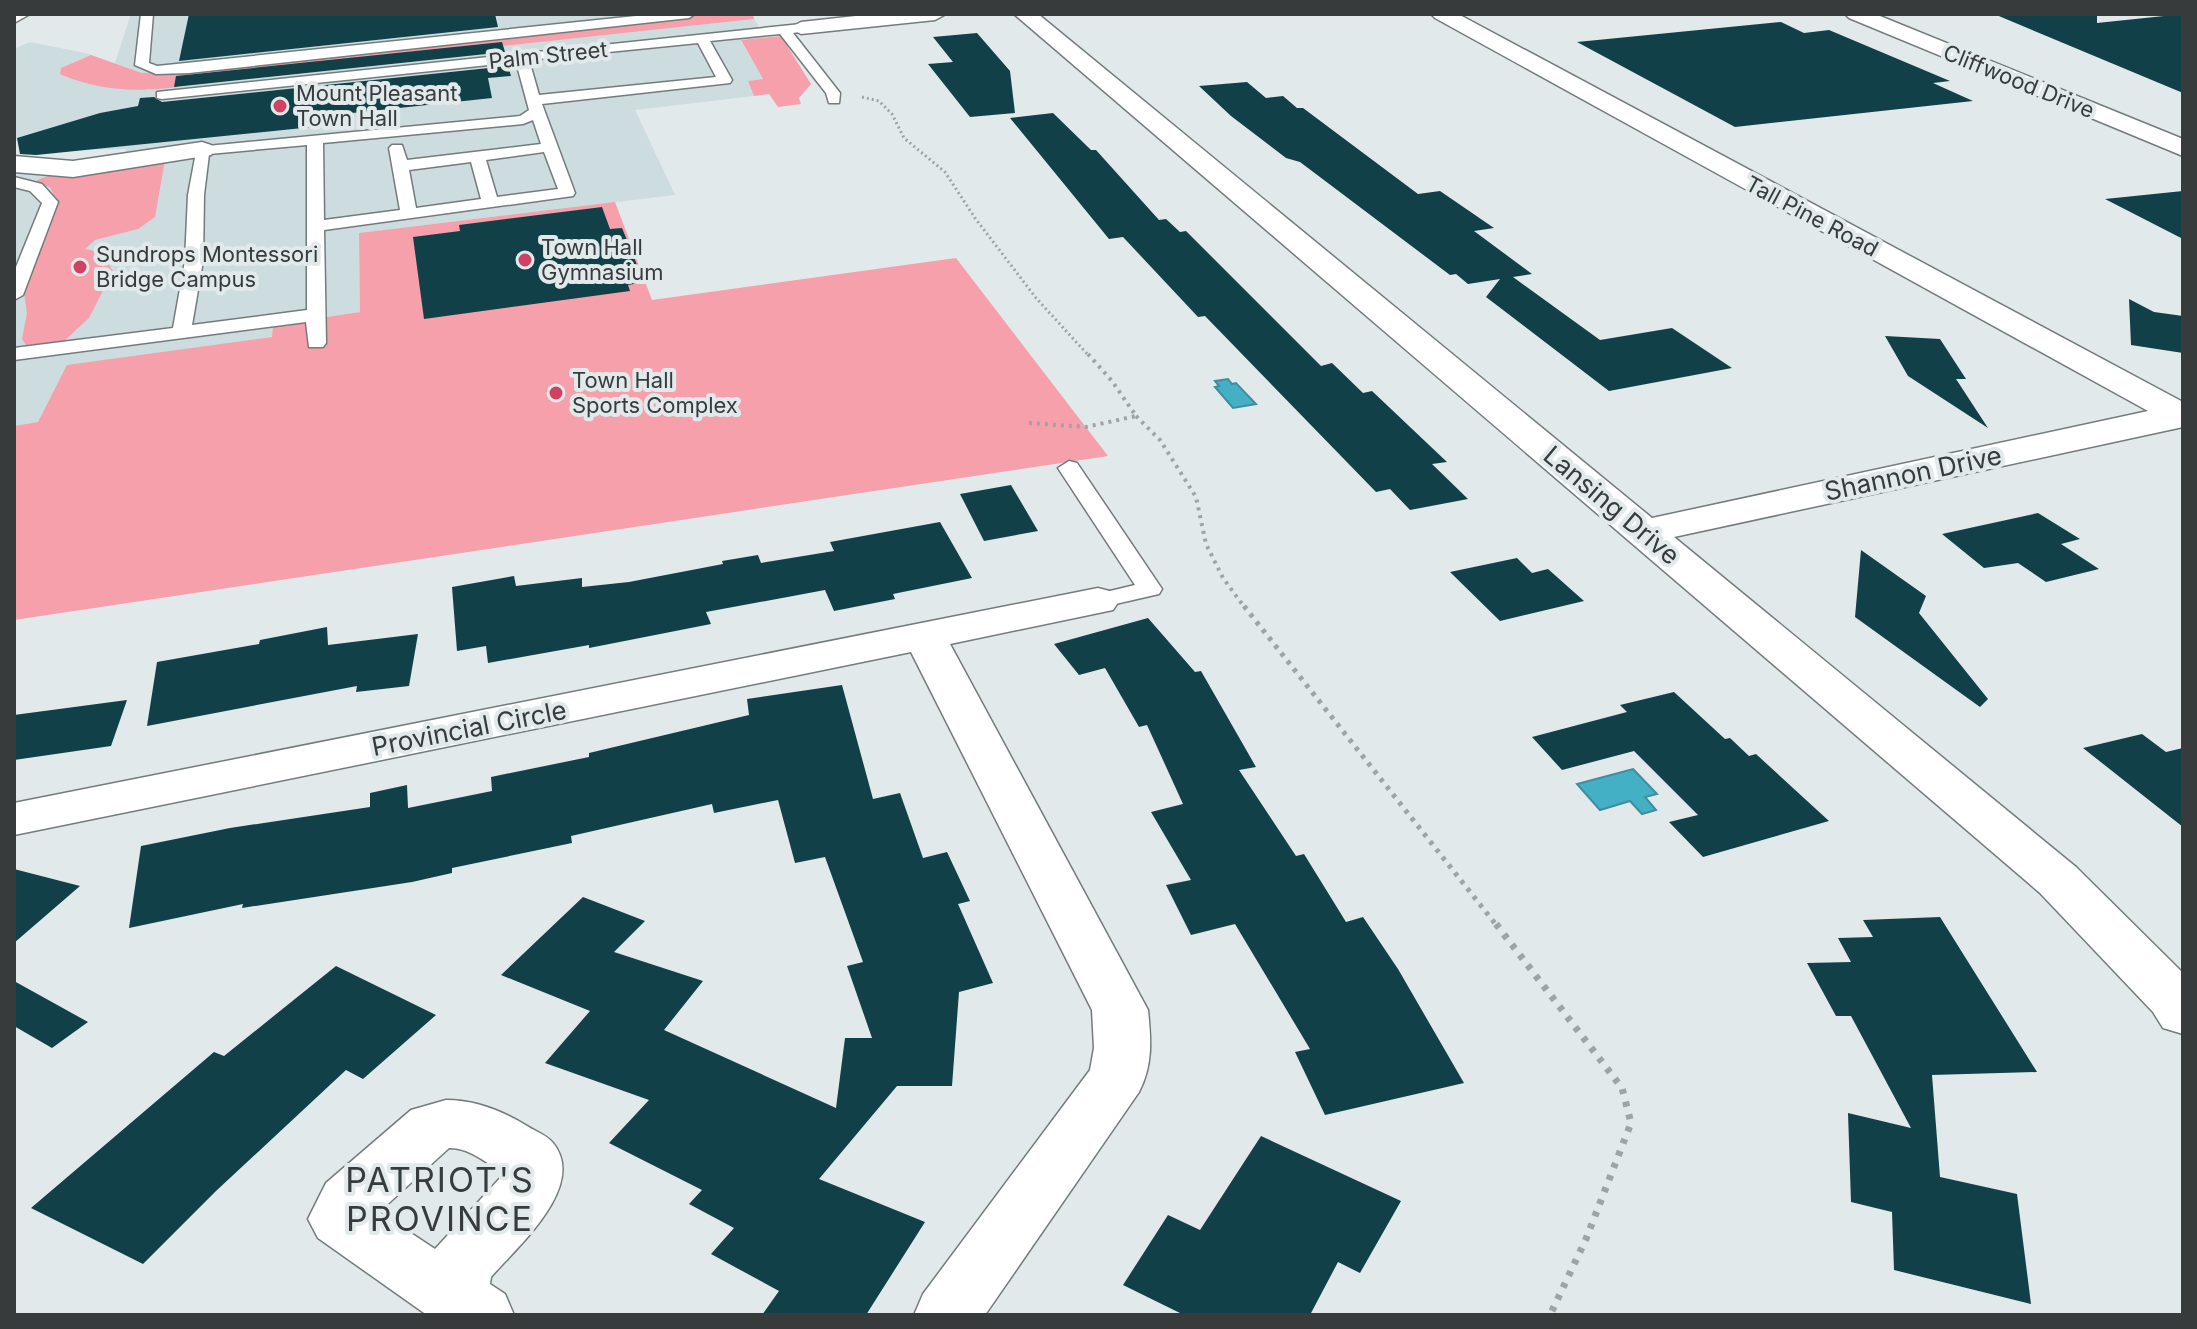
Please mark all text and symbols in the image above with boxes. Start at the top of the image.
street label: Palm Street [487,36,609,74]
street label: Cliffwood Drive [1940,39,2098,123]
place label: Mount Pleasant Town Hall [296,80,457,131]
marker: Mount Pleasant Town Hall [271,97,289,115]
street label: Tall Pine Road [1741,170,1883,262]
place label: Town Hall Gymnasium [541,234,664,285]
place label: Sundrops Montessori Bridge Campus [96,241,318,292]
marker: Town Hall Gymnasium [516,251,534,269]
marker: Sundrops Montessori Bridge Campus [71,258,89,276]
place label: Town Hall Sports Complex [572,367,738,418]
marker: Town Hall Sports Complex [547,384,565,402]
street label: Lansing Drive [1538,439,1686,571]
street label: Shannon Drive [1822,439,2004,507]
street label: Provincial Circle [369,694,569,762]
district label: PATRIOT'S PROVINCE [345,1159,535,1239]

